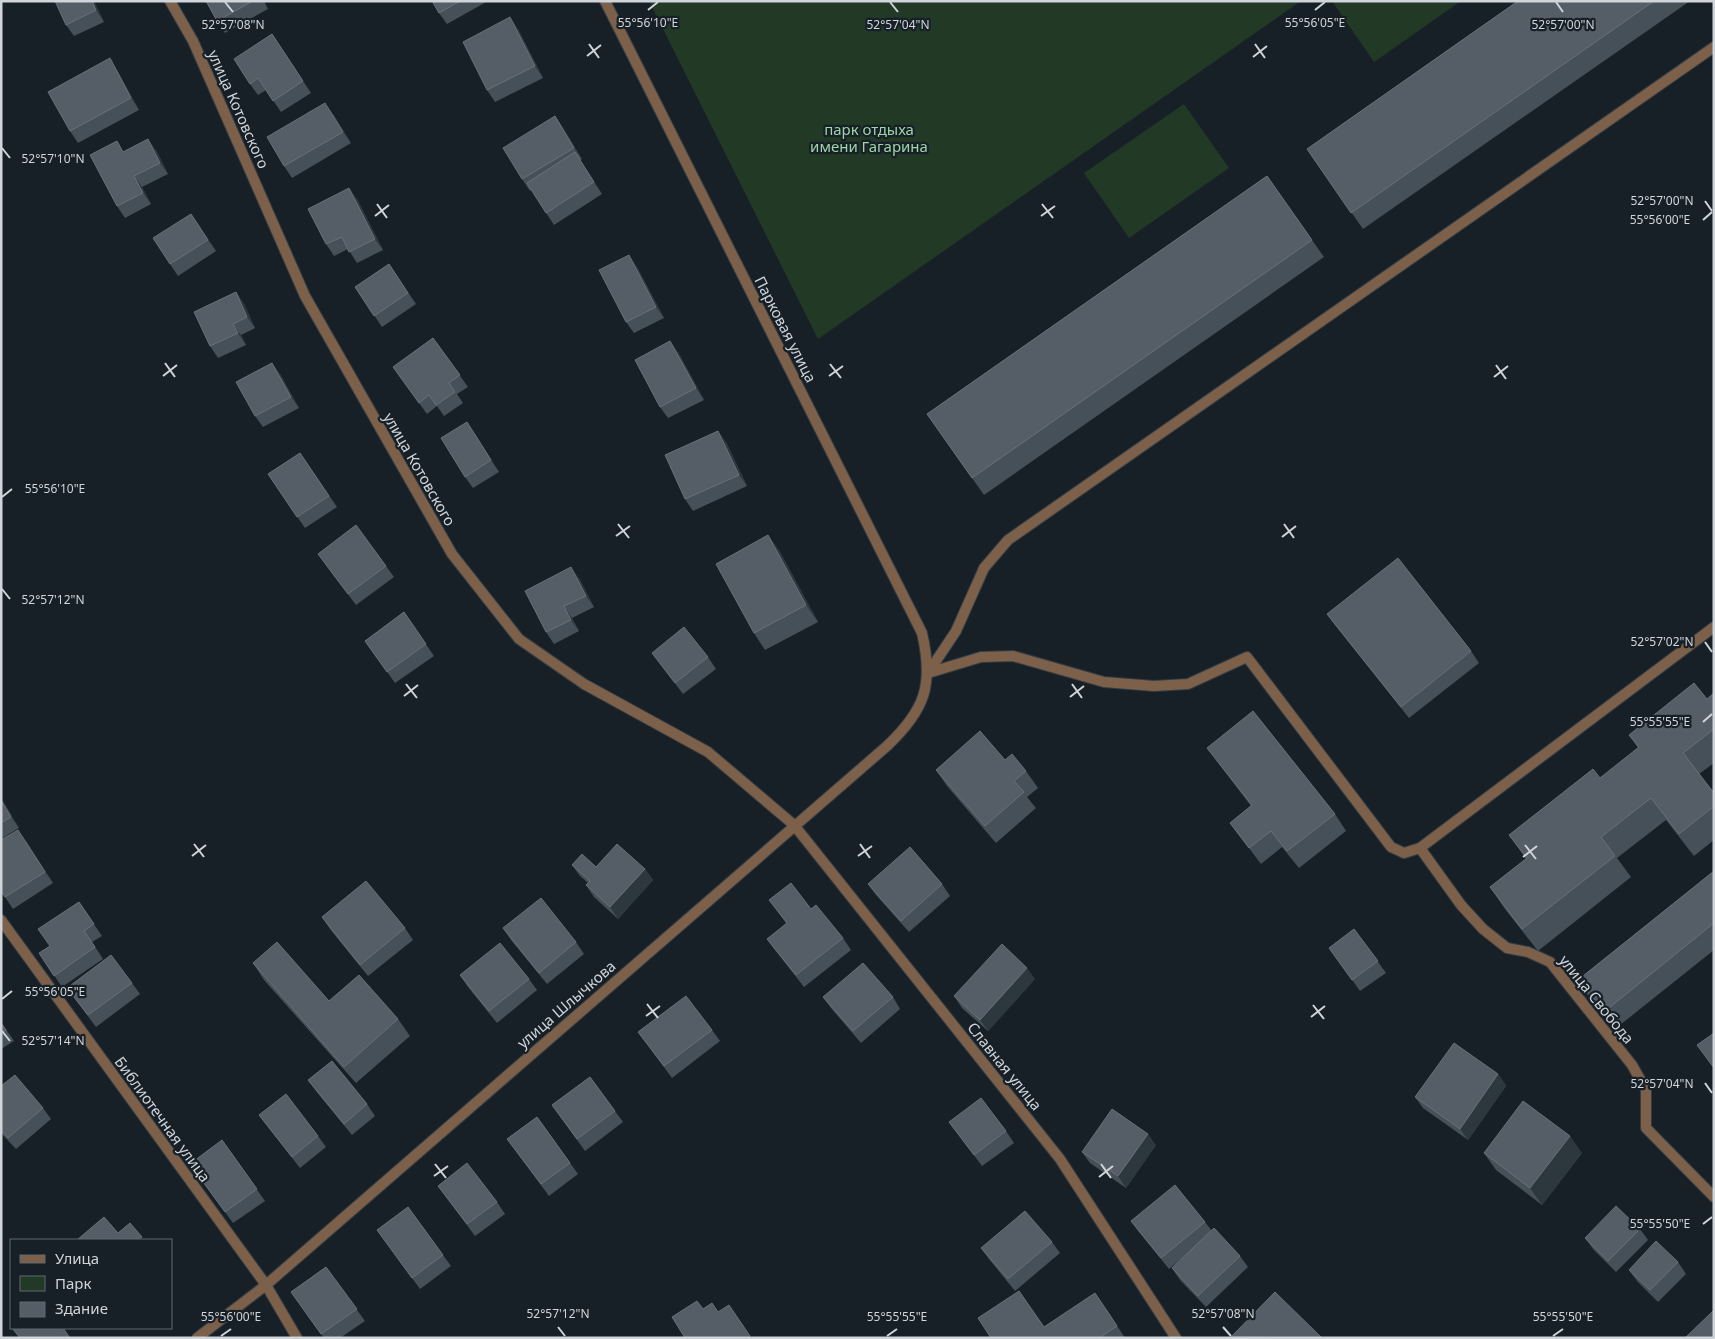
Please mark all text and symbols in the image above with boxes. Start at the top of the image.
text: 55°56'10"E [618,14,678,31]
text: 55°56'05"E [1285,14,1345,31]
text: 52°57'08"N [201,16,265,33]
text: 52°57'04"N [866,16,930,33]
text: 52°57'00"N [1531,16,1595,33]
street label: улица Котовского [204,47,274,172]
park label: парк отдыха имени Гагарина [810,119,928,156]
text: 52°57'10"N [21,150,85,167]
text: 52°57'00"N [1630,192,1694,209]
text: 55°56'00"E [1630,211,1690,228]
street label: Парковая улица [751,272,821,386]
street label: улица Котовского [379,409,461,529]
text: 55°56'10"E [25,480,85,497]
text: 52°57'12"N [21,591,85,608]
text: 52°57'02"N [1630,633,1694,650]
text: 55°55'55"E [1630,713,1690,730]
street label: улица Свобода [1555,951,1639,1047]
street label: улица Шлычкова [513,956,619,1052]
text: 55°56'05"E [25,983,85,1000]
street label: Славная улица [963,1018,1047,1114]
text: 52°57'14"N [21,1032,85,1049]
street label: Библиотечная улица [111,1052,215,1186]
text: 52°57'04"N [1630,1075,1694,1092]
text: 55°55'50"E [1630,1215,1690,1232]
legend [10,1239,172,1329]
text: Улица [55,1248,99,1268]
text: Парк [55,1273,91,1293]
text: Здание [55,1298,108,1318]
text: 52°57'12"N [526,1305,590,1322]
text: 52°57'08"N [1191,1305,1255,1322]
text: 55°56'00"E [201,1308,261,1325]
text: 55°55'55"E [867,1308,927,1325]
text: 55°55'50"E [1533,1308,1593,1325]

